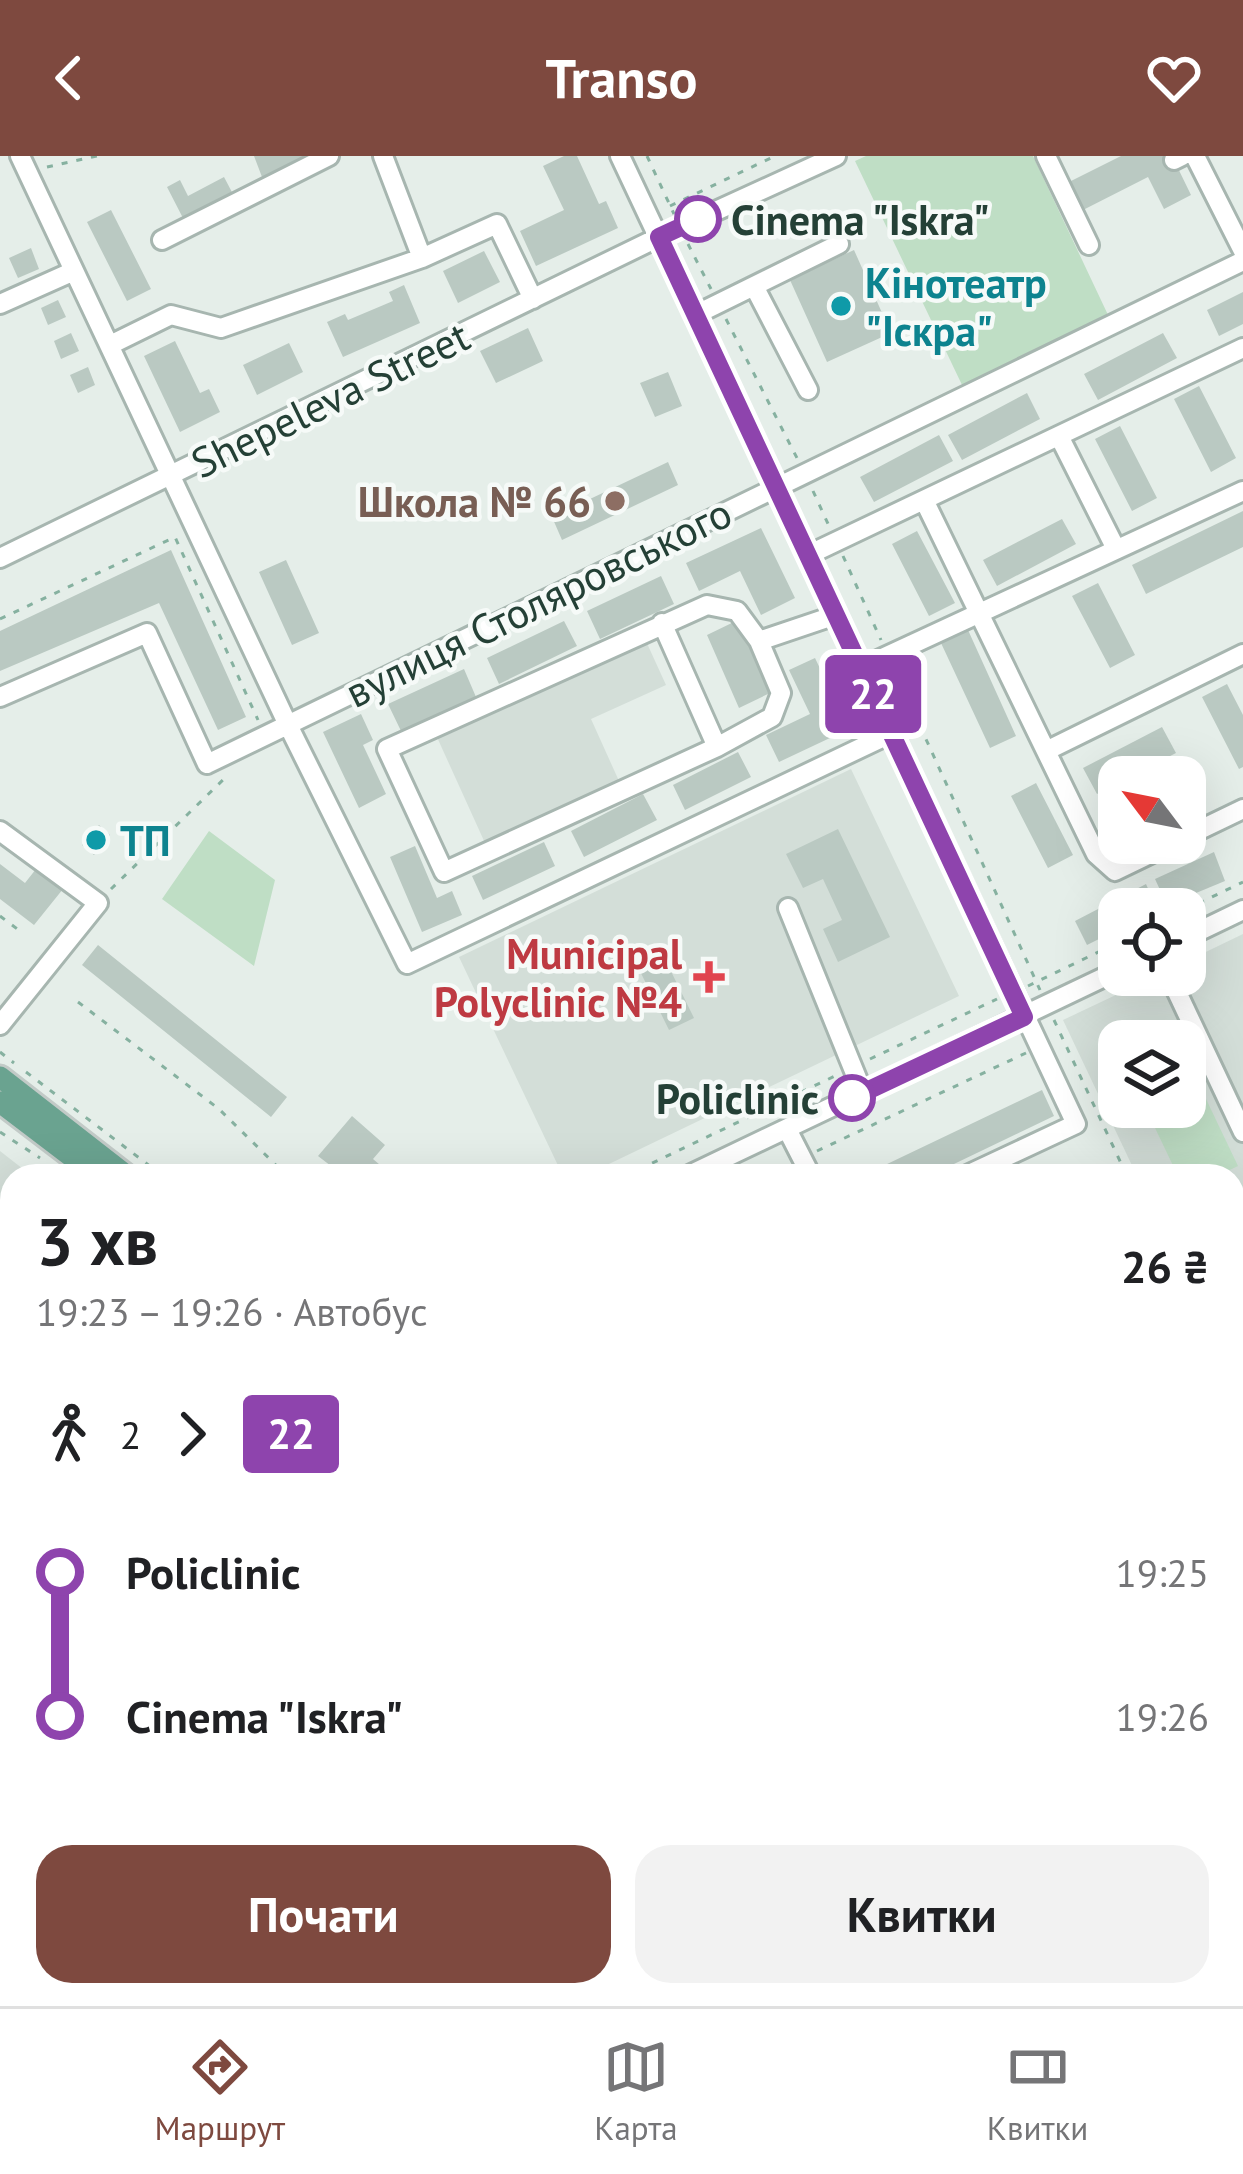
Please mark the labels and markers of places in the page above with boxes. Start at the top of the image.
place label: Cinema "Iskra" [731,192,990,247]
marker: Cinema "Iskra" [676,197,720,241]
place label: Кінотеатр "Іскра" [865,255,1047,358]
marker: Кінотеатр "Іскра" [828,293,854,319]
place label: Школа № 66 [358,474,591,529]
marker: Школа № 66 [602,488,628,514]
place label: ТП [120,813,171,868]
marker: ТП [83,827,109,853]
place label: Municipal Polyclinic №4 [434,926,683,1029]
marker: Municipal Polyclinic №4 [693,961,725,993]
place label: Policlinic [656,1071,819,1126]
marker: Policlinic [830,1076,874,1120]

